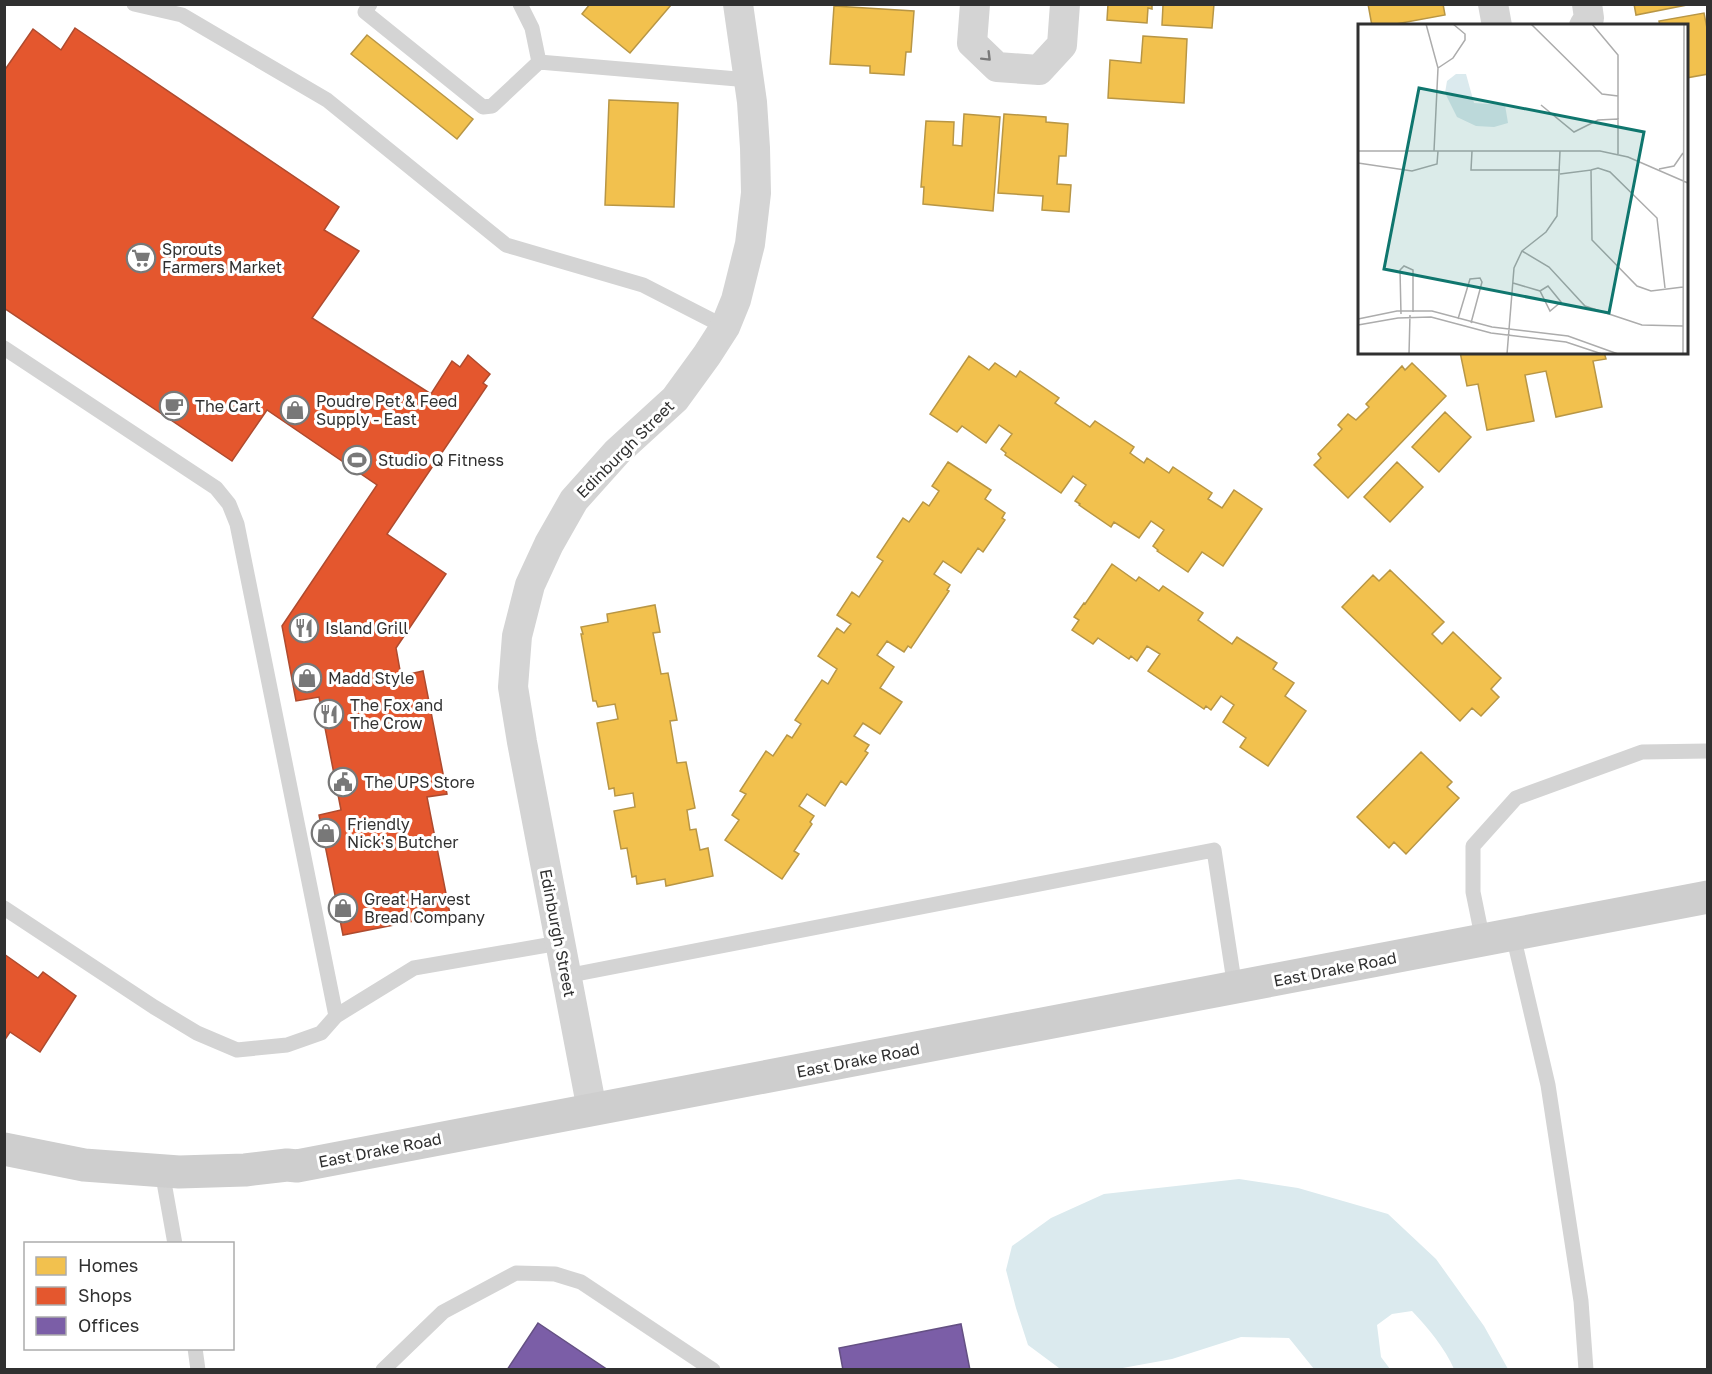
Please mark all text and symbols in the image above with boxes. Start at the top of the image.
inset map [1358,24,1688,354]
one-way arrow [980,50,990,61]
place label: Sprouts Farmers Market [162,239,282,277]
supermarket icon: Sprouts Farmers Market [125,242,157,274]
cafe icon: The Cart [158,390,190,422]
place label: Poudre Pet & Feed Supply - East [316,391,457,429]
shop icon: Poudre Pet & Feed Supply - East [279,394,311,426]
place label: The Cart [195,396,261,416]
street label: Edinburgh Street [572,396,678,502]
sports icon: Studio Q Fitness [341,444,373,476]
place label: Studio Q Fitness [378,450,504,470]
restaurant icon: Island Grill [288,612,320,644]
place label: Island Grill [325,618,408,638]
shop icon: Madd Style [291,662,323,694]
place label: Madd Style [328,668,414,688]
place label: The Fox and The Crow [350,695,443,733]
restaurant icon: The Fox and The Crow [313,698,345,730]
public building icon: The UPS Store [327,766,359,798]
place label: The UPS Store [364,772,475,792]
place label: Friendly Nick's Butcher [347,814,458,852]
shop icon: Friendly Nick's Butcher [310,817,342,849]
street label: Edinburgh Street [536,867,580,999]
place label: Great Harvest Bread Company [364,889,485,927]
shop icon: Great Harvest Bread Company [327,892,359,924]
street label: East Drake Road [1272,947,1398,991]
street label: East Drake Road [795,1038,921,1082]
street label: East Drake Road [317,1128,443,1172]
legend [24,1242,234,1350]
text: Homes [78,1254,138,1276]
text: Shops [78,1284,132,1306]
text: Offices [78,1314,139,1336]

